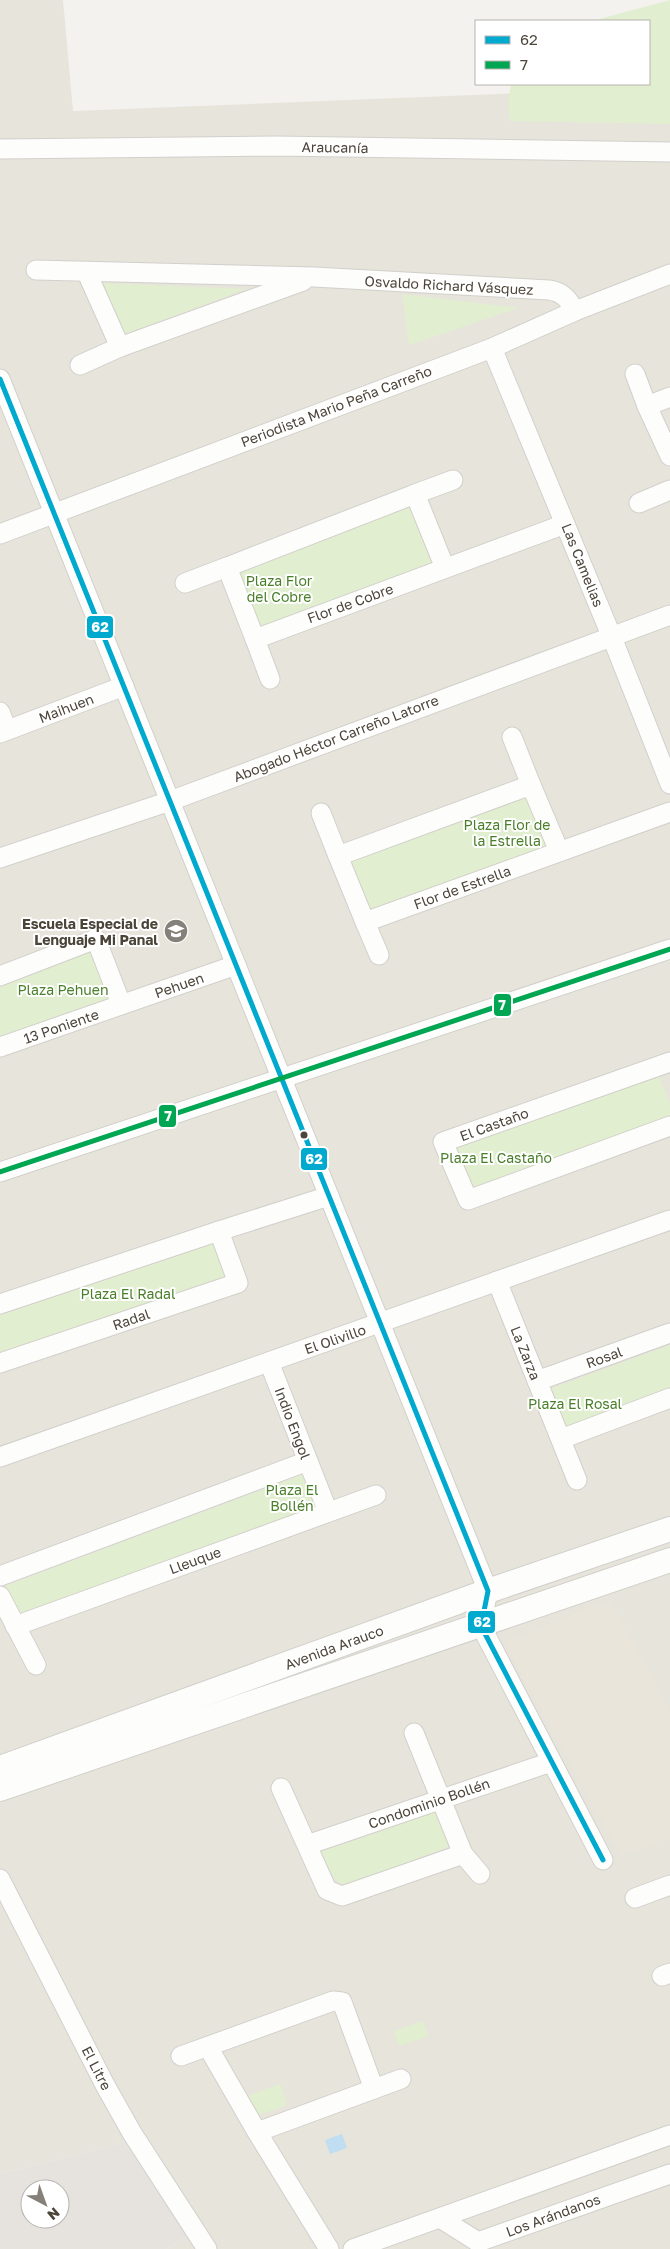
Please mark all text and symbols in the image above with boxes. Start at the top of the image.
legend [475,20,650,85]
text: 62 [520,30,538,48]
text: 7 [520,55,528,73]
street label: Araucanía [301,138,369,156]
street label: Osvaldo Richard Vásquez [364,272,534,298]
street label: Periodista Mario Peña Carreño [238,362,434,450]
street label: Las Camelias [559,521,607,609]
park label: Plaza Flor del Cobre [246,572,313,605]
street label: Flor de Cobre [305,580,395,626]
line badge: 62 [86,615,114,639]
text: 62 [91,618,109,635]
street label: Maihuen [36,690,96,726]
street label: Abogado Héctor Carreño Latorre [231,691,441,785]
park label: Plaza Flor de la Estrella [464,816,550,849]
street label: Flor de Estrella [411,862,513,912]
place label: Escuela Especial de Lenguaje Mi Panal [22,915,158,948]
school or university icon: Escuela Especial de Lenguaje Mi Panal [163,918,189,944]
street label: Pehuen [152,969,206,1001]
park label: Plaza Pehuen [17,981,109,998]
line badge: 7 [493,993,512,1017]
text: 7 [498,996,506,1013]
street label: 13 Poniente [21,1005,101,1047]
line badge: 7 [158,1104,177,1128]
street label: El Castaño [457,1104,531,1144]
text: 7 [164,1107,172,1124]
unlabelled marker [299,1130,309,1140]
line badge: 62 [300,1147,328,1171]
park label: Plaza El Castaño [440,1149,552,1166]
text: 62 [305,1150,323,1167]
park label: Plaza El Radal [81,1285,175,1302]
street label: Radal [110,1305,152,1333]
street label: El Olivillo [302,1321,368,1357]
street label: La Zarza [508,1324,544,1382]
street label: Rosal [583,1343,625,1371]
street label: Indio Engol [271,1385,315,1461]
park label: Plaza El Rosal [528,1395,622,1412]
park label: Plaza El Bollén [265,1481,319,1514]
street label: Lleuque [167,1543,223,1577]
line badge: 62 [467,1610,496,1634]
text: 62 [473,1613,491,1630]
street label: Avenida Arauco [282,1621,386,1673]
street label: Condominio Bollén [366,1774,492,1832]
street label: El Litre [79,2043,115,2093]
north arrow [20,2179,70,2229]
street label: Los Arándanos [503,2190,603,2240]
text: N [44,2204,63,2224]

